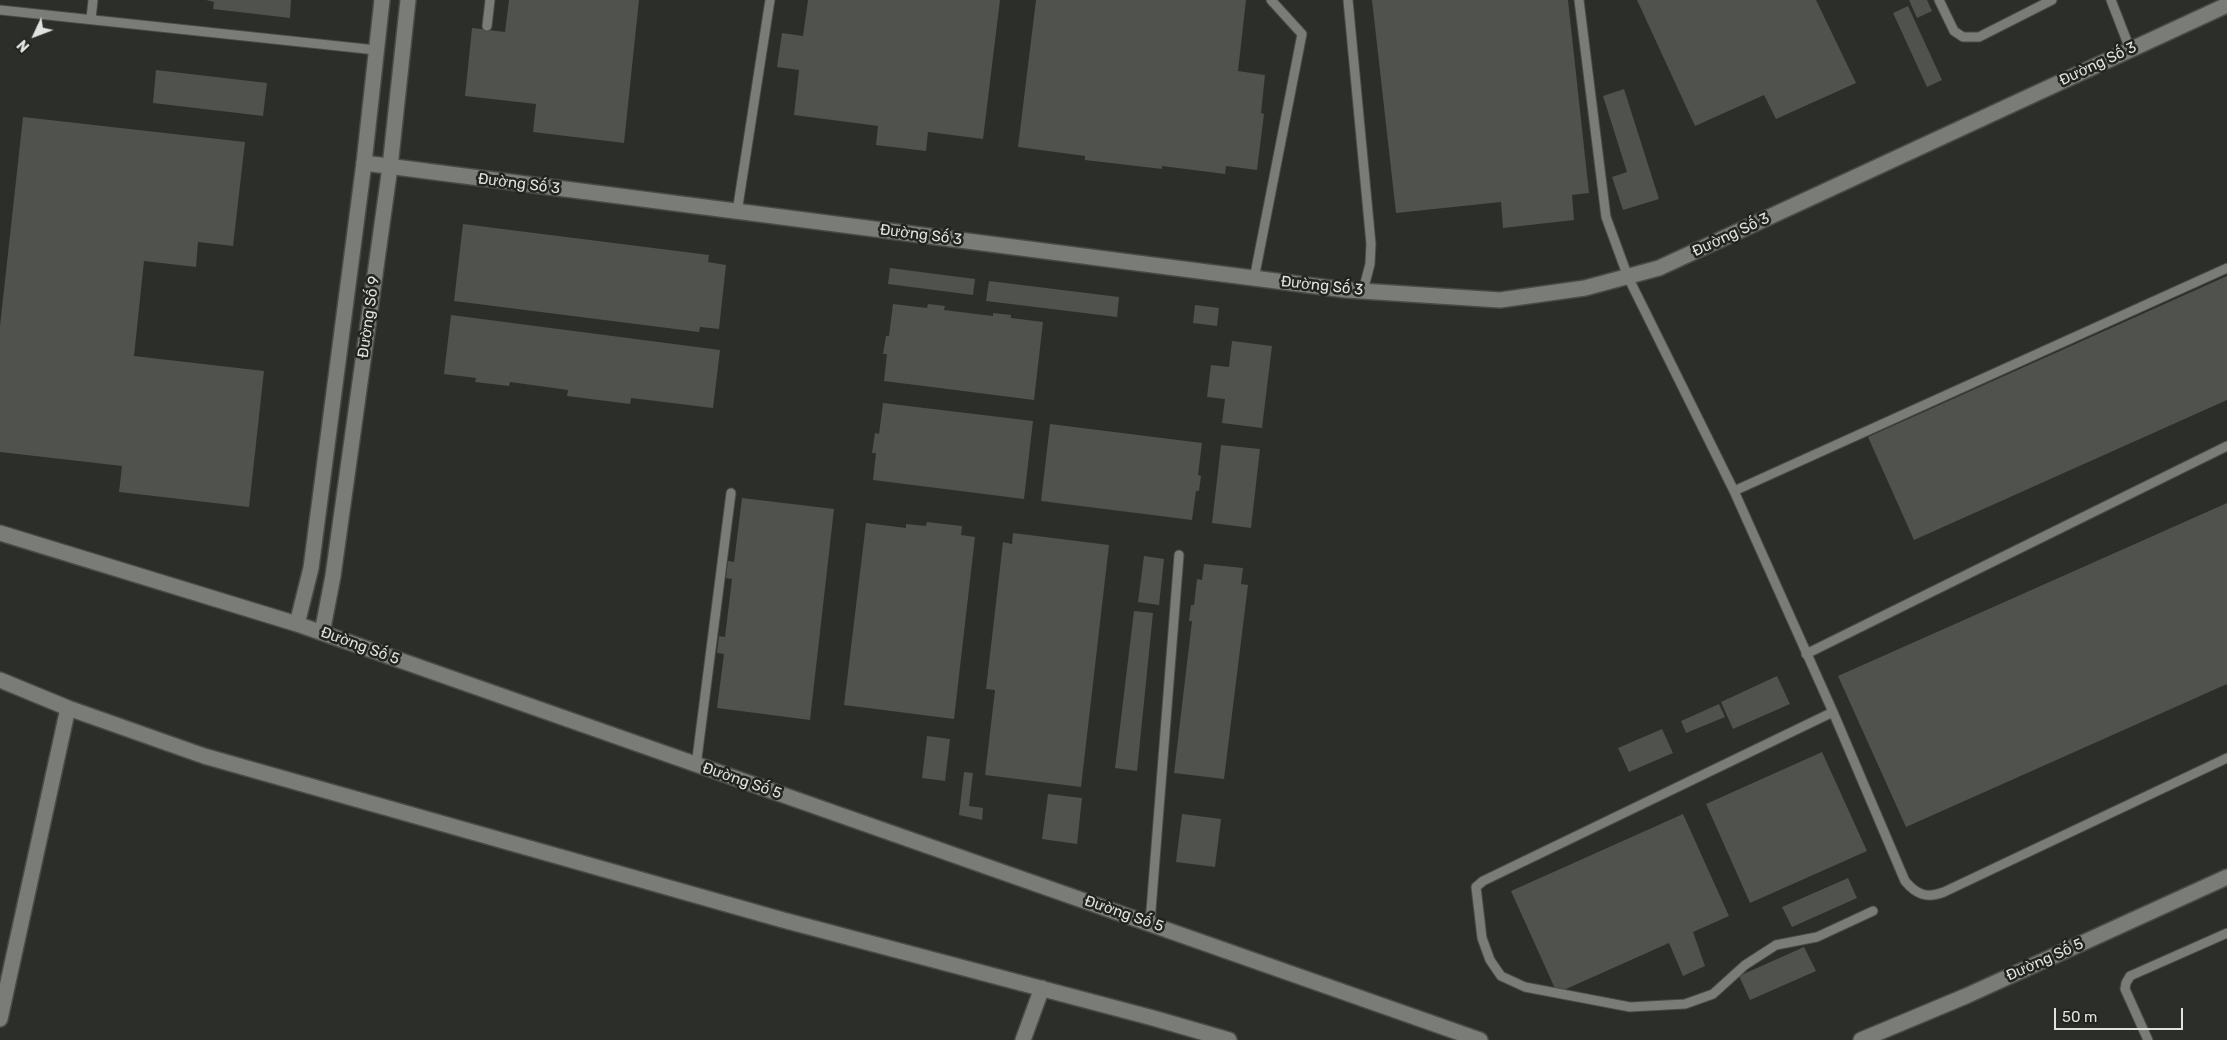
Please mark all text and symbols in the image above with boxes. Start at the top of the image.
north arrow [10,10,60,60]
text: N [14,36,33,55]
street label: Đường Số 3 [2057,38,2139,90]
street label: Đường Số 3 [477,170,561,198]
street label: Đường Số 3 [1690,209,1772,261]
street label: Đường Số 3 [879,221,963,249]
street label: Đường Số 3 [1280,273,1364,299]
street label: Đường Số 9 [354,275,384,359]
street label: Đường Số 5 [318,623,402,669]
street label: Đường Số 5 [700,759,784,803]
street label: Đường Số 5 [1082,892,1166,936]
street label: Đường Số 5 [2004,935,2086,985]
scale bar [2057,998,2186,1030]
text: 50 m [2062,1008,2097,1026]

